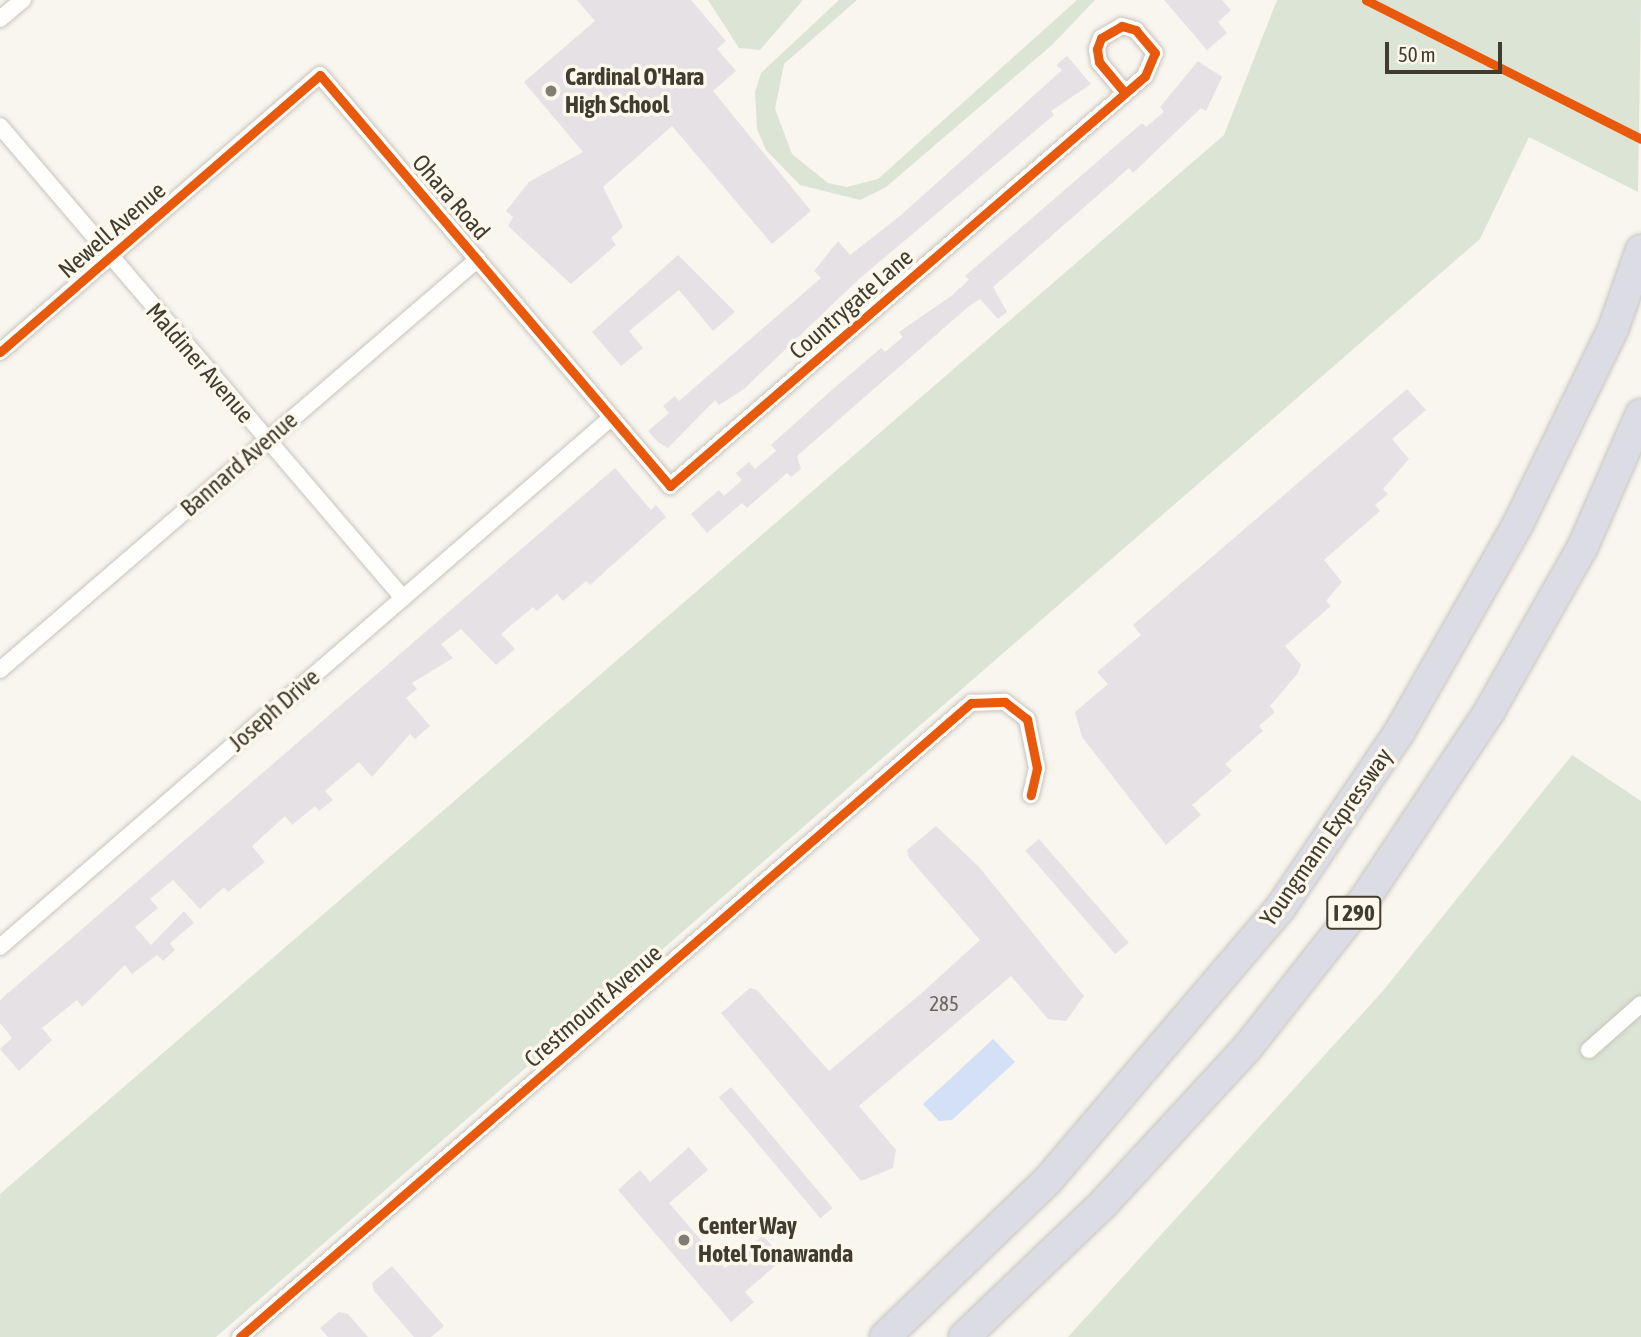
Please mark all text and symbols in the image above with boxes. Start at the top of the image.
scale bar [1389,28,1506,72]
text: 50 m [1398,42,1436,66]
place label: Cardinal O'Hara High School [565,63,704,119]
marker: Cardinal O'Hara High School [543,83,559,99]
street label: Ohara Road [406,148,496,246]
street label: Newell Avenue [53,176,171,284]
street label: Countrygate Lane [783,243,919,365]
street label: Maldiner Avenue [140,297,260,429]
street label: Bannard Avenue [175,406,303,522]
street label: Joseph Drive [223,663,325,757]
street label: Youngmann Expressway [1254,743,1398,931]
road number: I 290 [1326,893,1382,932]
street label: Crestmount Avenue [518,939,668,1073]
house number: 285 [929,990,959,1016]
place label: Center Way Hotel Tonawanda [698,1212,853,1268]
marker: Center Way Hotel Tonawanda [676,1232,692,1248]

